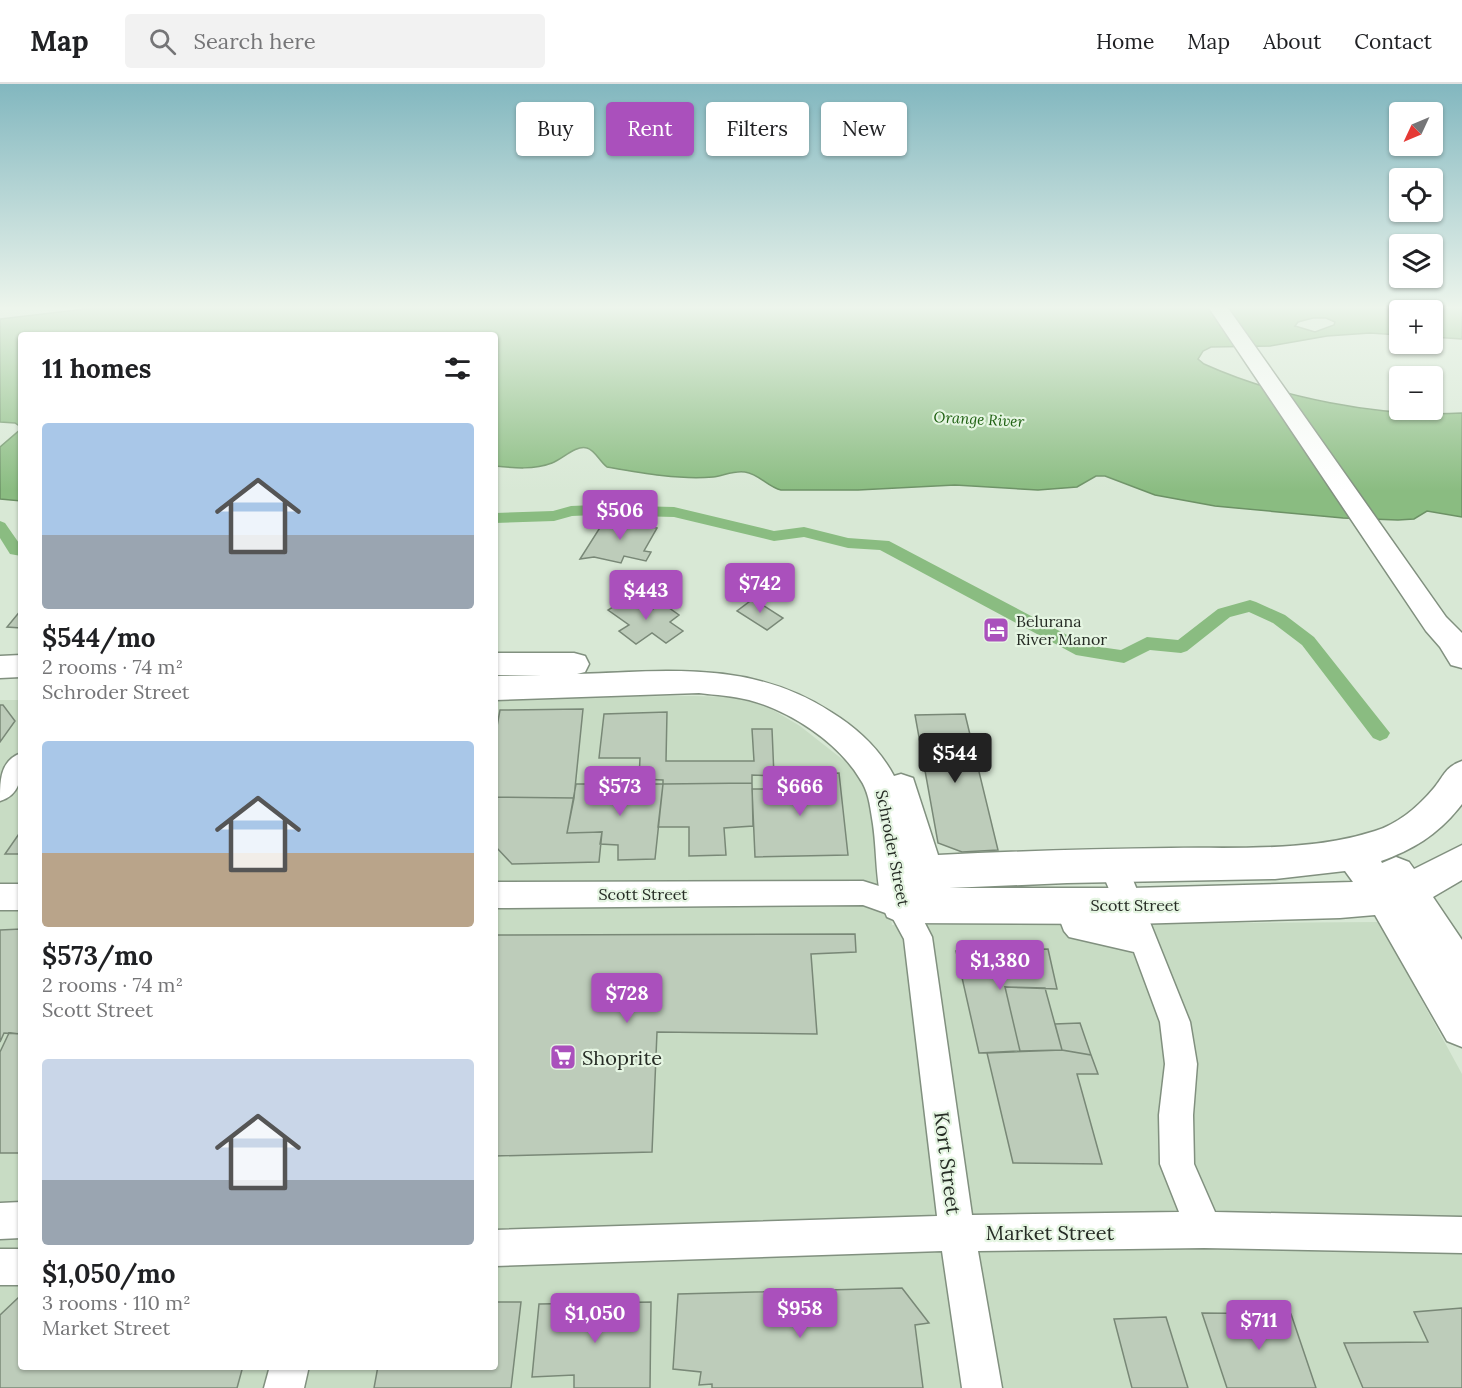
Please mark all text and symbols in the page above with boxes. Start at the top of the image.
search box [125,14,545,68]
text: Map [30,23,89,59]
icon: search [146,25,179,58]
text: Search here [194,27,316,55]
text: Home [1096,28,1154,55]
text: Map [1187,28,1230,55]
text: About [1263,28,1321,55]
text: Contact [1354,28,1432,55]
chip: Buy [516,102,594,156]
chip: Rent [606,102,694,156]
chip: Filters [706,102,809,156]
chip: New [821,102,907,156]
north arrow [1389,102,1443,156]
map controls [1389,102,1443,420]
button: locate [1389,168,1443,222]
button: layers [1389,234,1443,288]
button: + [1389,300,1443,354]
text: 11 homes [42,352,151,385]
icon: filters [441,352,474,385]
button: − [1389,366,1443,420]
water label: Orange River [933,407,1025,431]
icon: home [204,462,312,570]
pin: $506 [584,490,656,541]
text: $506 [597,497,643,522]
pin: $742 [724,563,796,614]
pin: $443 [610,570,682,621]
text: $742 [739,570,781,595]
text: $443 [623,577,669,602]
place label: Belurana River Manor [1016,611,1107,649]
hotel icon: Belurana River Manor [981,615,1011,645]
text: $544/mo [42,621,156,654]
text: 2 rooms · 74 m² [42,654,183,679]
text: Schroder Street [42,679,190,704]
pin: $544 [919,733,991,784]
text: $544 [933,740,977,765]
pin: $573 [584,766,656,817]
pin: $666 [764,766,836,817]
text: $573 [598,773,642,798]
text: $666 [777,773,823,798]
icon: home [204,780,312,888]
street label: Schroder Street [872,788,914,909]
street label: Scott Street [599,884,688,904]
street label: Scott Street [1091,895,1180,915]
text: $573/mo [42,939,153,972]
pin: $1,380 [951,940,1049,991]
text: $1,380 [970,947,1030,972]
text: 2 rooms · 74 m² [42,972,183,997]
pin: $728 [591,973,663,1024]
text: $728 [605,980,649,1005]
text: Scott Street [42,997,153,1022]
supermarket icon: Shoprite [548,1042,578,1072]
place label: Shoprite [582,1045,662,1070]
icon: home [204,1098,312,1206]
street label: Kort Street [929,1110,967,1216]
street label: Market Street [986,1220,1114,1245]
text: $1,050/mo [42,1257,175,1290]
pin: $958 [764,1288,836,1339]
text: 3 rooms · 110 m² [42,1290,191,1315]
pin: $1,050 [546,1293,644,1344]
text: $958 [777,1295,823,1320]
text: $1,050 [565,1300,625,1325]
pin: $711 [1223,1300,1295,1351]
text: $711 [1240,1307,1278,1332]
text: Market Street [42,1315,170,1340]

